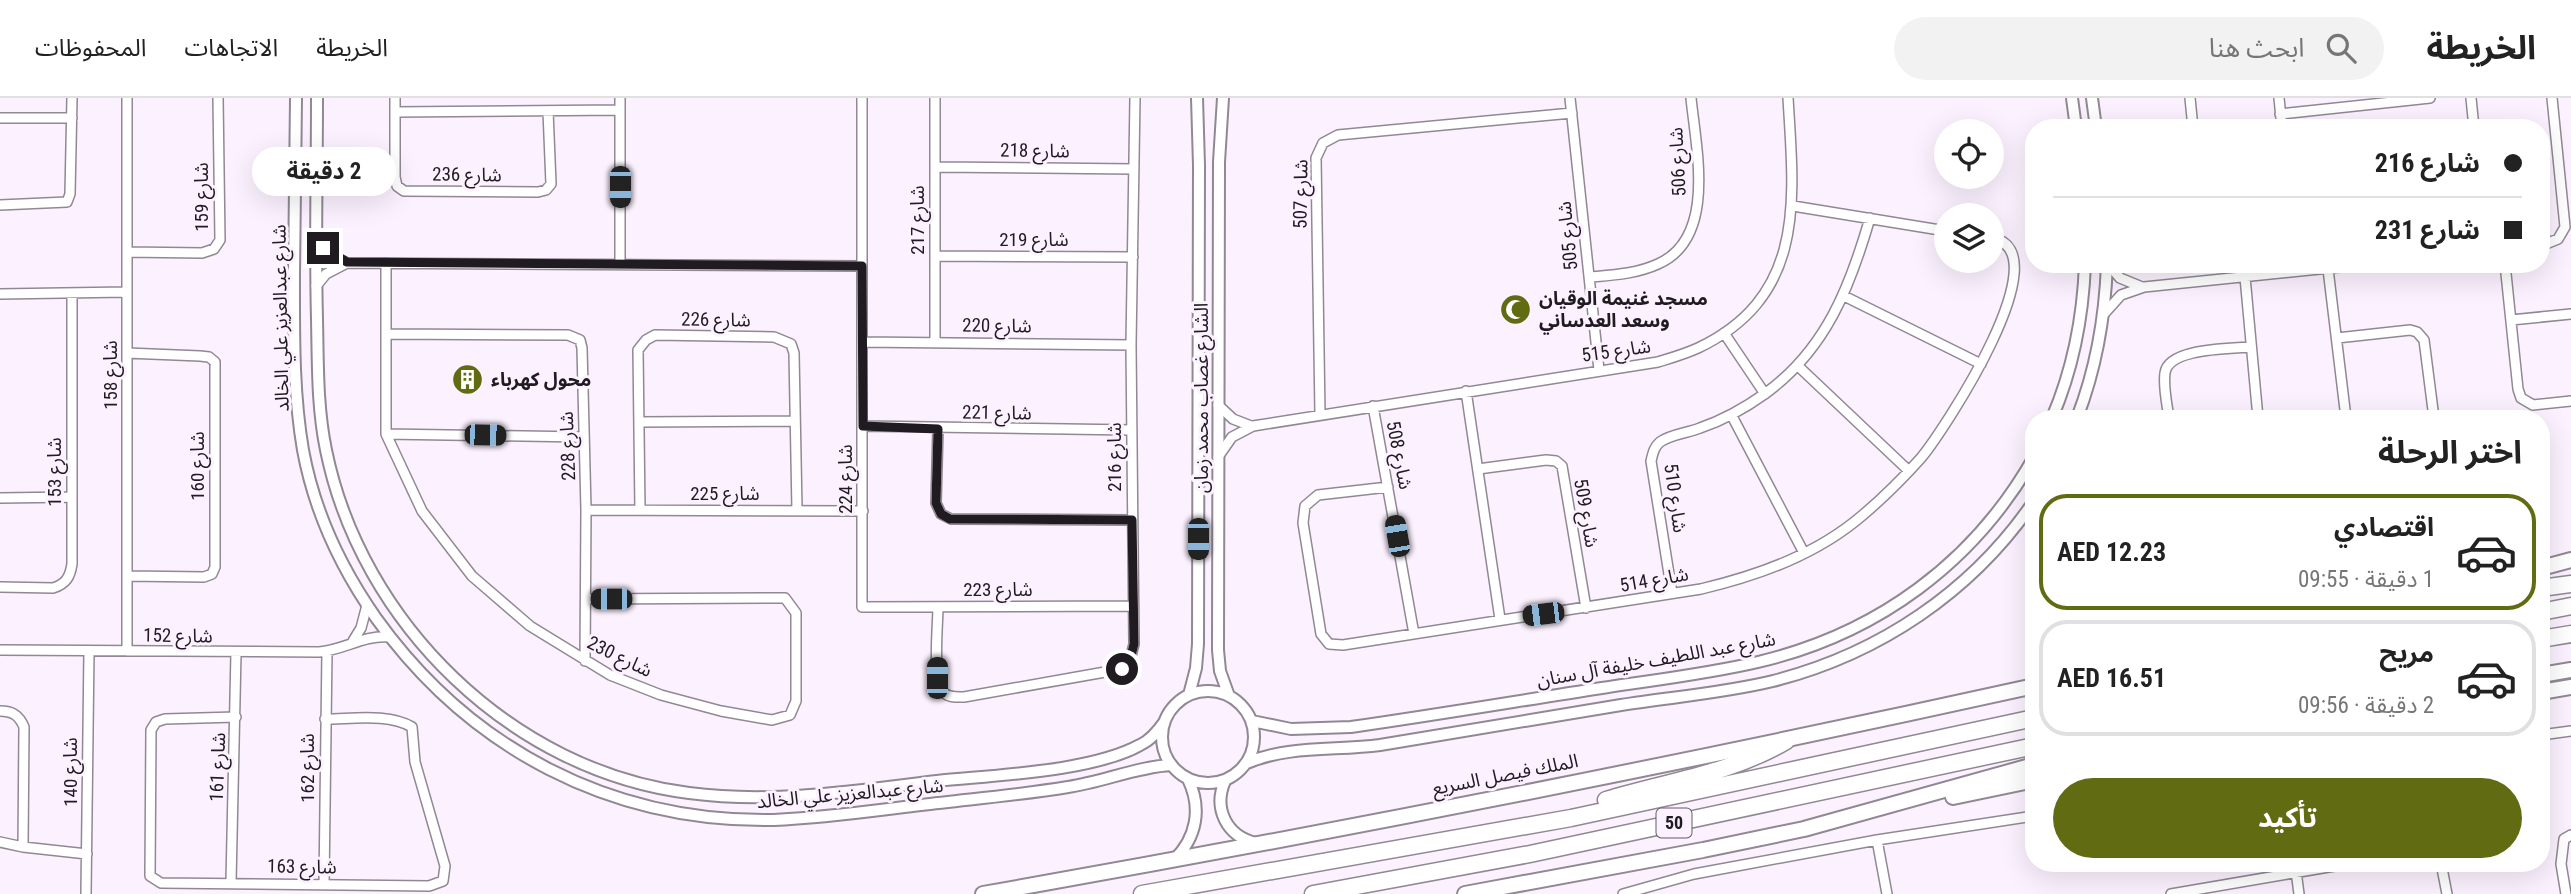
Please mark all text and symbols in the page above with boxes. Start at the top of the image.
search box [1894,17,2384,80]
text: الخريطة [2426,28,2536,67]
icon: search [2322,29,2360,67]
text: ابحث هنا [2209,33,2304,63]
text: المحفوظات [35,34,146,62]
text: الاتجاهات [184,34,278,62]
text: الخريطة [316,34,388,62]
map controls [1934,119,2004,273]
button: locate [1934,119,2004,189]
street label: شارع 506 [1664,127,1693,197]
street label: شارع 218 [1000,138,1070,165]
callout: 2 دقيقة [251,146,395,195]
text: شارع 216 [2375,148,2480,178]
text: 2 دقيقة [287,158,361,185]
street label: شارع 507 [1288,159,1315,229]
street label: شارع 159 [190,162,215,232]
street label: شارع 236 [432,162,502,189]
car [610,166,631,208]
street label: شارع 217 [906,185,931,255]
street label: شارع 505 [1552,200,1585,272]
button: layers [1934,203,2004,273]
text: شارع 231 [2375,215,2480,245]
street label: شارع عبدالعزيز علي الخالد [267,224,297,412]
street label: شارع 219 [999,228,1069,253]
route end [307,232,339,264]
place label: مسجد غنيمة الوقيان وسعد العدساني [1539,287,1708,335]
mosque icon: مسجد غنيمة الوقيان وسعد العدساني [1499,292,1533,326]
street label: الشارع غصاب محمد زمان [1190,303,1215,493]
street label: شارع 226 [681,307,751,334]
street label: شارع 220 [962,313,1032,340]
street label: شارع 515 [1580,334,1652,369]
street label: شارع 158 [99,340,124,410]
building icon: محول كهرباء [451,362,485,396]
place label: محول كهرباء [491,368,591,391]
street label: شارع 221 [962,400,1032,427]
street label: شارع 228 [555,411,582,481]
street label: شارع 508 [1380,419,1417,492]
street label: شارع 216 [1103,422,1128,492]
car [464,424,507,446]
street label: شارع 160 [186,431,211,501]
text: اختر الرحلة [2378,433,2522,471]
street label: شارع 153 [43,437,68,507]
street label: شارع 224 [834,444,859,514]
street label: شارع 510 [1657,462,1692,534]
street label: شارع 509 [1567,477,1604,550]
street label: شارع 225 [690,482,760,507]
text: اقتصادي [2334,512,2434,542]
car [1384,513,1411,559]
car [1188,518,1209,560]
icon: car [2455,521,2518,584]
text: AED 12.23 [2057,537,2166,567]
street label: شارع 514 [1618,562,1691,599]
text: 1 دقيقة · 09:55 [2298,566,2434,593]
street label: شارع 223 [963,578,1033,603]
car [591,589,633,610]
car [1521,601,1566,627]
street label: شارع 152 [143,623,213,650]
street label: شارع عبد اللطيف خليفة آل سنان [1535,627,1778,694]
street label: شارع 230 [583,631,656,684]
text: مريح [2379,638,2434,668]
icon: car [2455,647,2518,710]
route start [1106,653,1138,685]
car [927,657,948,699]
text: AED 16.51 [2057,663,2166,693]
text: 2 دقيقة · 09:56 [2298,692,2434,719]
street label: شارع 161 [205,732,232,802]
street label: شارع 162 [296,733,321,803]
street label: شارع 140 [59,737,84,807]
street label: الملك فيصل السريع [1430,749,1581,803]
street label: شارع عبدالعزيز علي الخالد [756,774,945,817]
button: تأكيد [2053,778,2522,858]
road number: 50 [1656,808,1692,838]
street label: شارع 163 [267,854,337,881]

